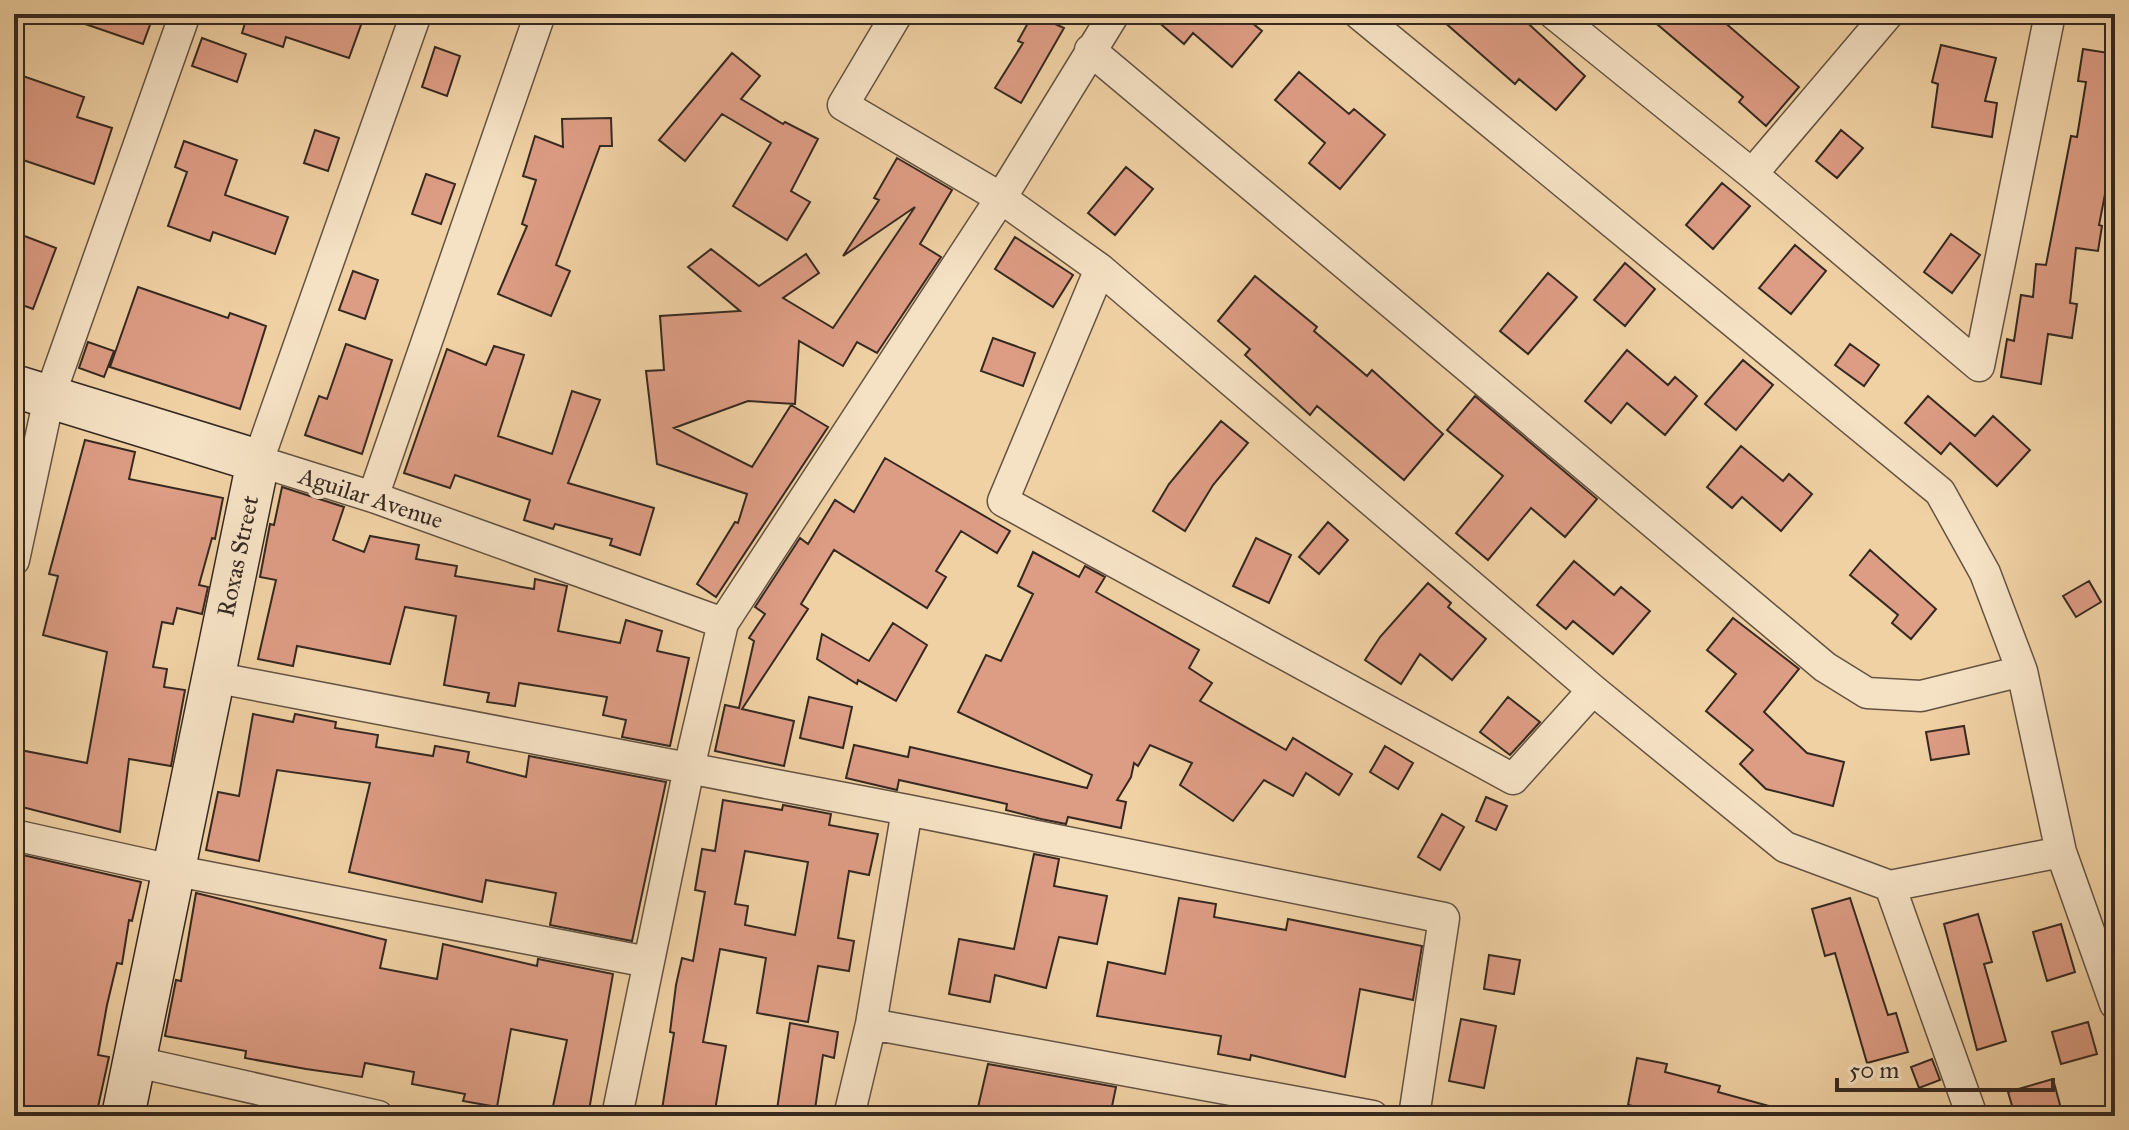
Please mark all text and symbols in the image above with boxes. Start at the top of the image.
street label: Aguilar Avenue [294,460,447,535]
street label: Roxas Street [211,492,266,619]
scale bar [1837,1042,2053,1092]
text: 50 m [1849,1055,1899,1085]

